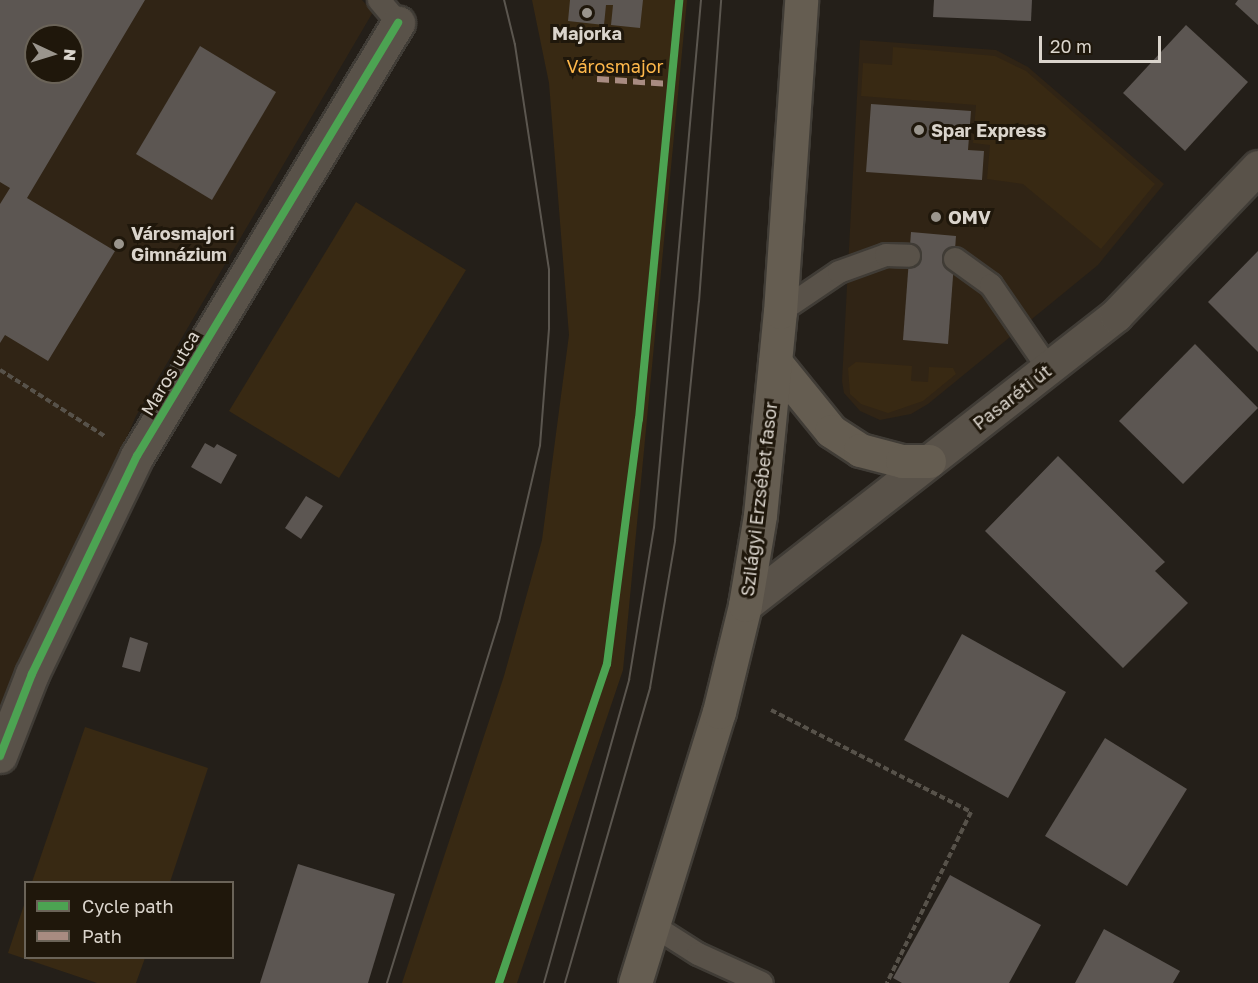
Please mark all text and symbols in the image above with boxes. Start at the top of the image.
marker: Majorka [580,6,594,20]
place label: Majorka [552,22,622,44]
north arrow [24,24,84,84]
scale bar [1042,24,1164,62]
text: 20 m [1050,35,1092,57]
text: N [60,48,80,62]
park label: Városmajor [566,55,664,77]
place label: Spar Express [931,119,1046,141]
marker: Spar Express [912,123,926,137]
place label: OMV [948,206,991,228]
marker: OMV [929,210,943,224]
place label: Városmajori Gimnázium [131,223,235,266]
marker: Városmajori Gimnázium [112,237,126,251]
street label: Maros utca [136,327,204,419]
street label: Pasaréti út [969,360,1055,434]
street label: Szilágyi Erzsébet fasor [736,400,782,598]
legend [24,881,234,959]
text: Cycle path [82,895,174,917]
text: Path [82,925,122,947]

